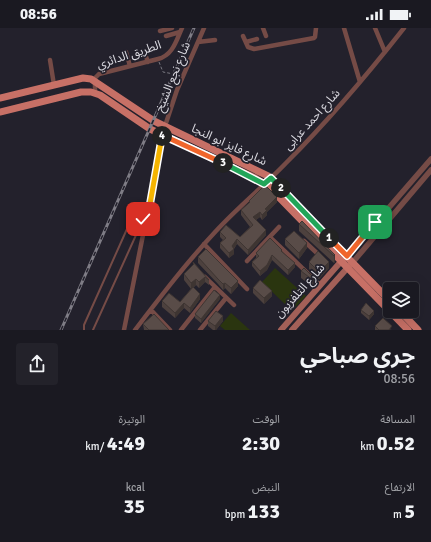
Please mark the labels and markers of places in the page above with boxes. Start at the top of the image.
pin: 4 [152,126,172,146]
pin: 3 [213,153,233,173]
pin: 2 [271,178,291,198]
pin [126,202,160,236]
pin [358,205,392,239]
pin: 1 [319,228,339,248]

